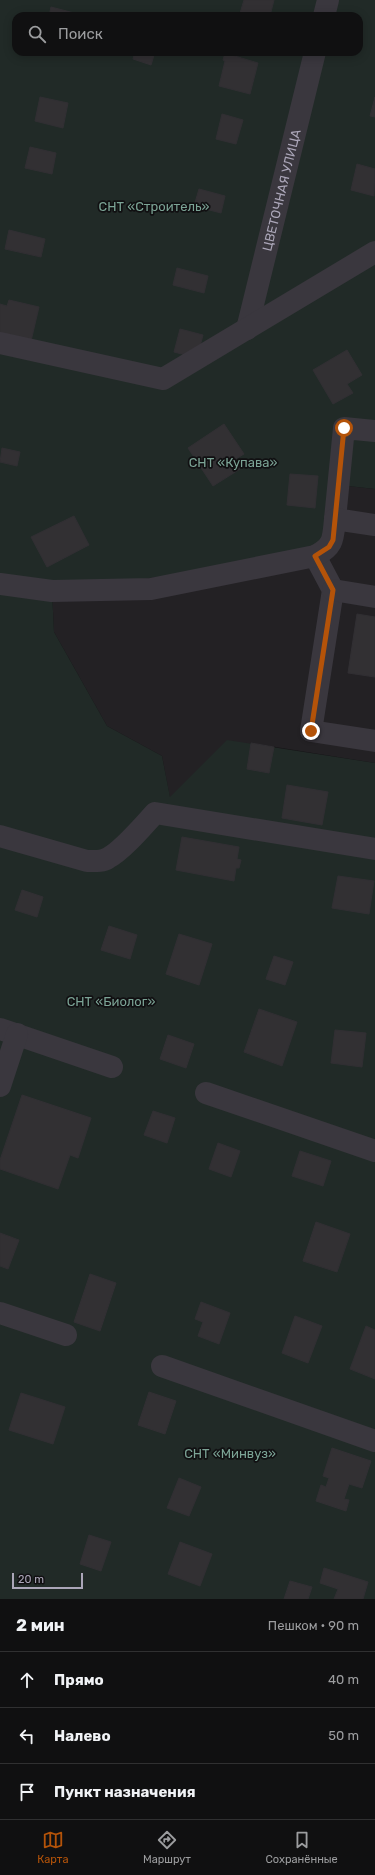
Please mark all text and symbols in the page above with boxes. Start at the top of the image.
search box [12,12,363,56]
icon: search [26,23,48,45]
text: Поиск [58,25,103,43]
street label: ЦВЕТОЧНАЯ УЛИЦА [259,127,303,253]
park label: СНТ «Строитель» [99,199,210,214]
route start [335,419,353,437]
park label: СНТ «Купава» [189,455,277,470]
route end [302,722,320,740]
park label: СНТ «Биолог» [67,994,155,1009]
park label: СНТ «Минвуз» [184,1446,276,1461]
scale bar [12,1571,83,1590]
text: 20 m [18,1573,44,1586]
text: 2 мин [16,1615,65,1635]
text: Пешком · 90 m [268,1618,359,1633]
icon: ahead [16,1669,38,1691]
text: Прямо [54,1671,104,1689]
text: 40 m [328,1672,359,1687]
icon: left [16,1725,38,1747]
text: Налево [54,1727,111,1745]
text: 50 m [328,1728,359,1743]
icon: arrive [16,1781,38,1803]
text: Пункт назначения [54,1783,196,1801]
tab: Карта [37,1829,69,1866]
tab: Маршрут [143,1829,191,1866]
tab: Сохранённые [265,1829,338,1866]

